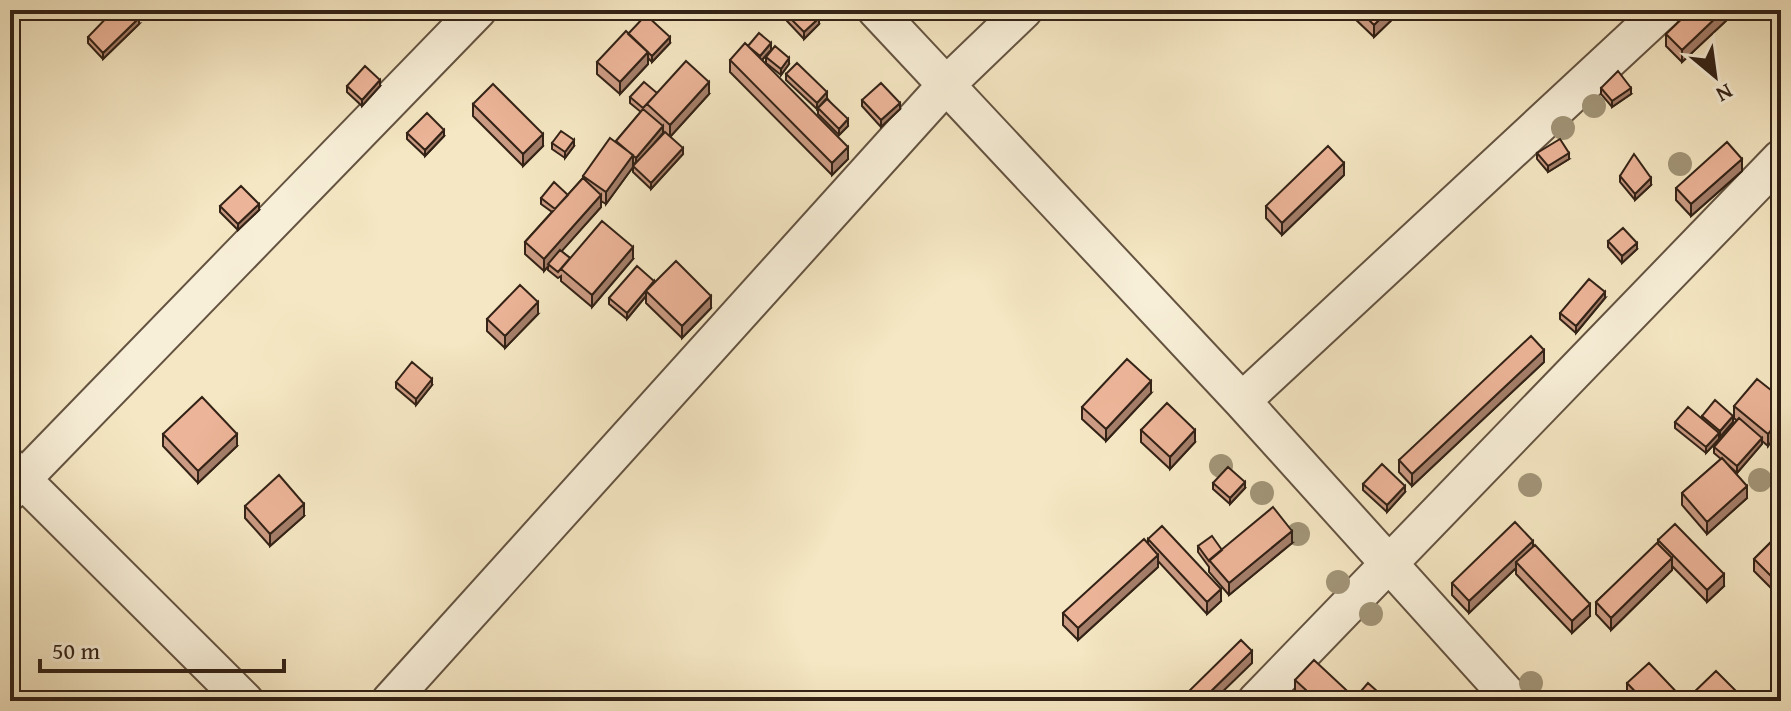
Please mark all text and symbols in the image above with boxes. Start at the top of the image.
north arrow [1675,36,1755,116]
text: N [1710,76,1739,111]
scale bar [40,623,284,673]
text: 50 m [52,633,100,668]

